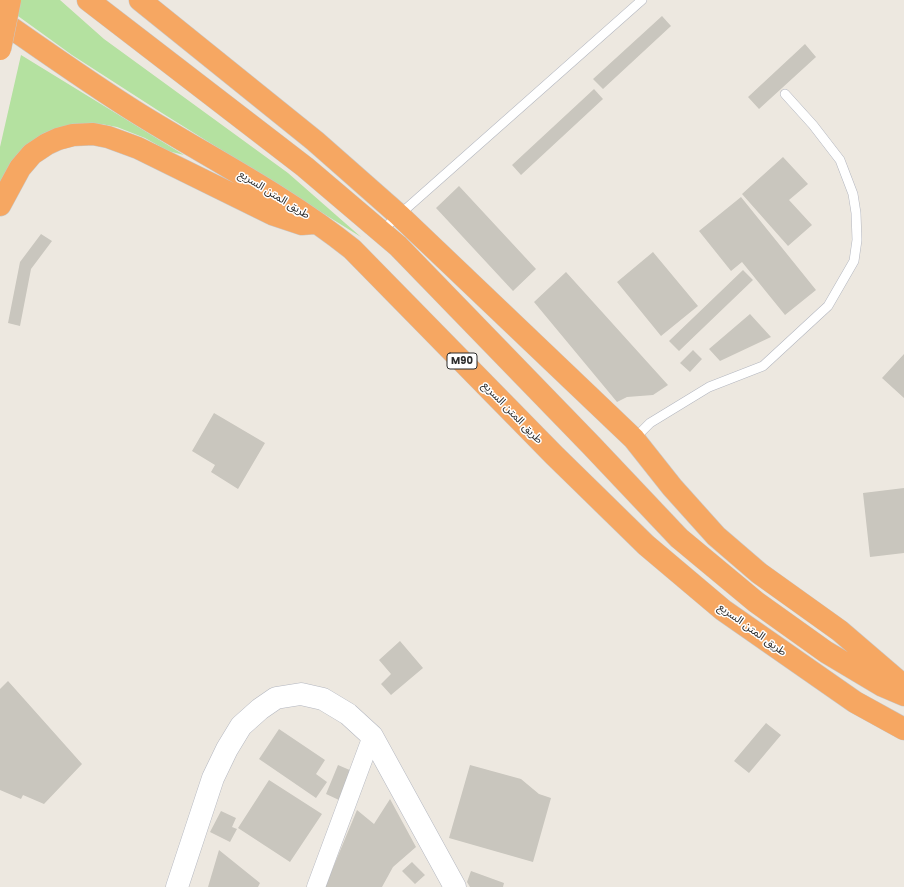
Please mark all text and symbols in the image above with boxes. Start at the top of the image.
street label: طريق المتن السريع [236,168,312,222]
road number: M90 [447,353,477,369]
street label: طريق المتن السريع [479,379,545,447]
street label: طريق المتن السريع [715,601,789,659]

